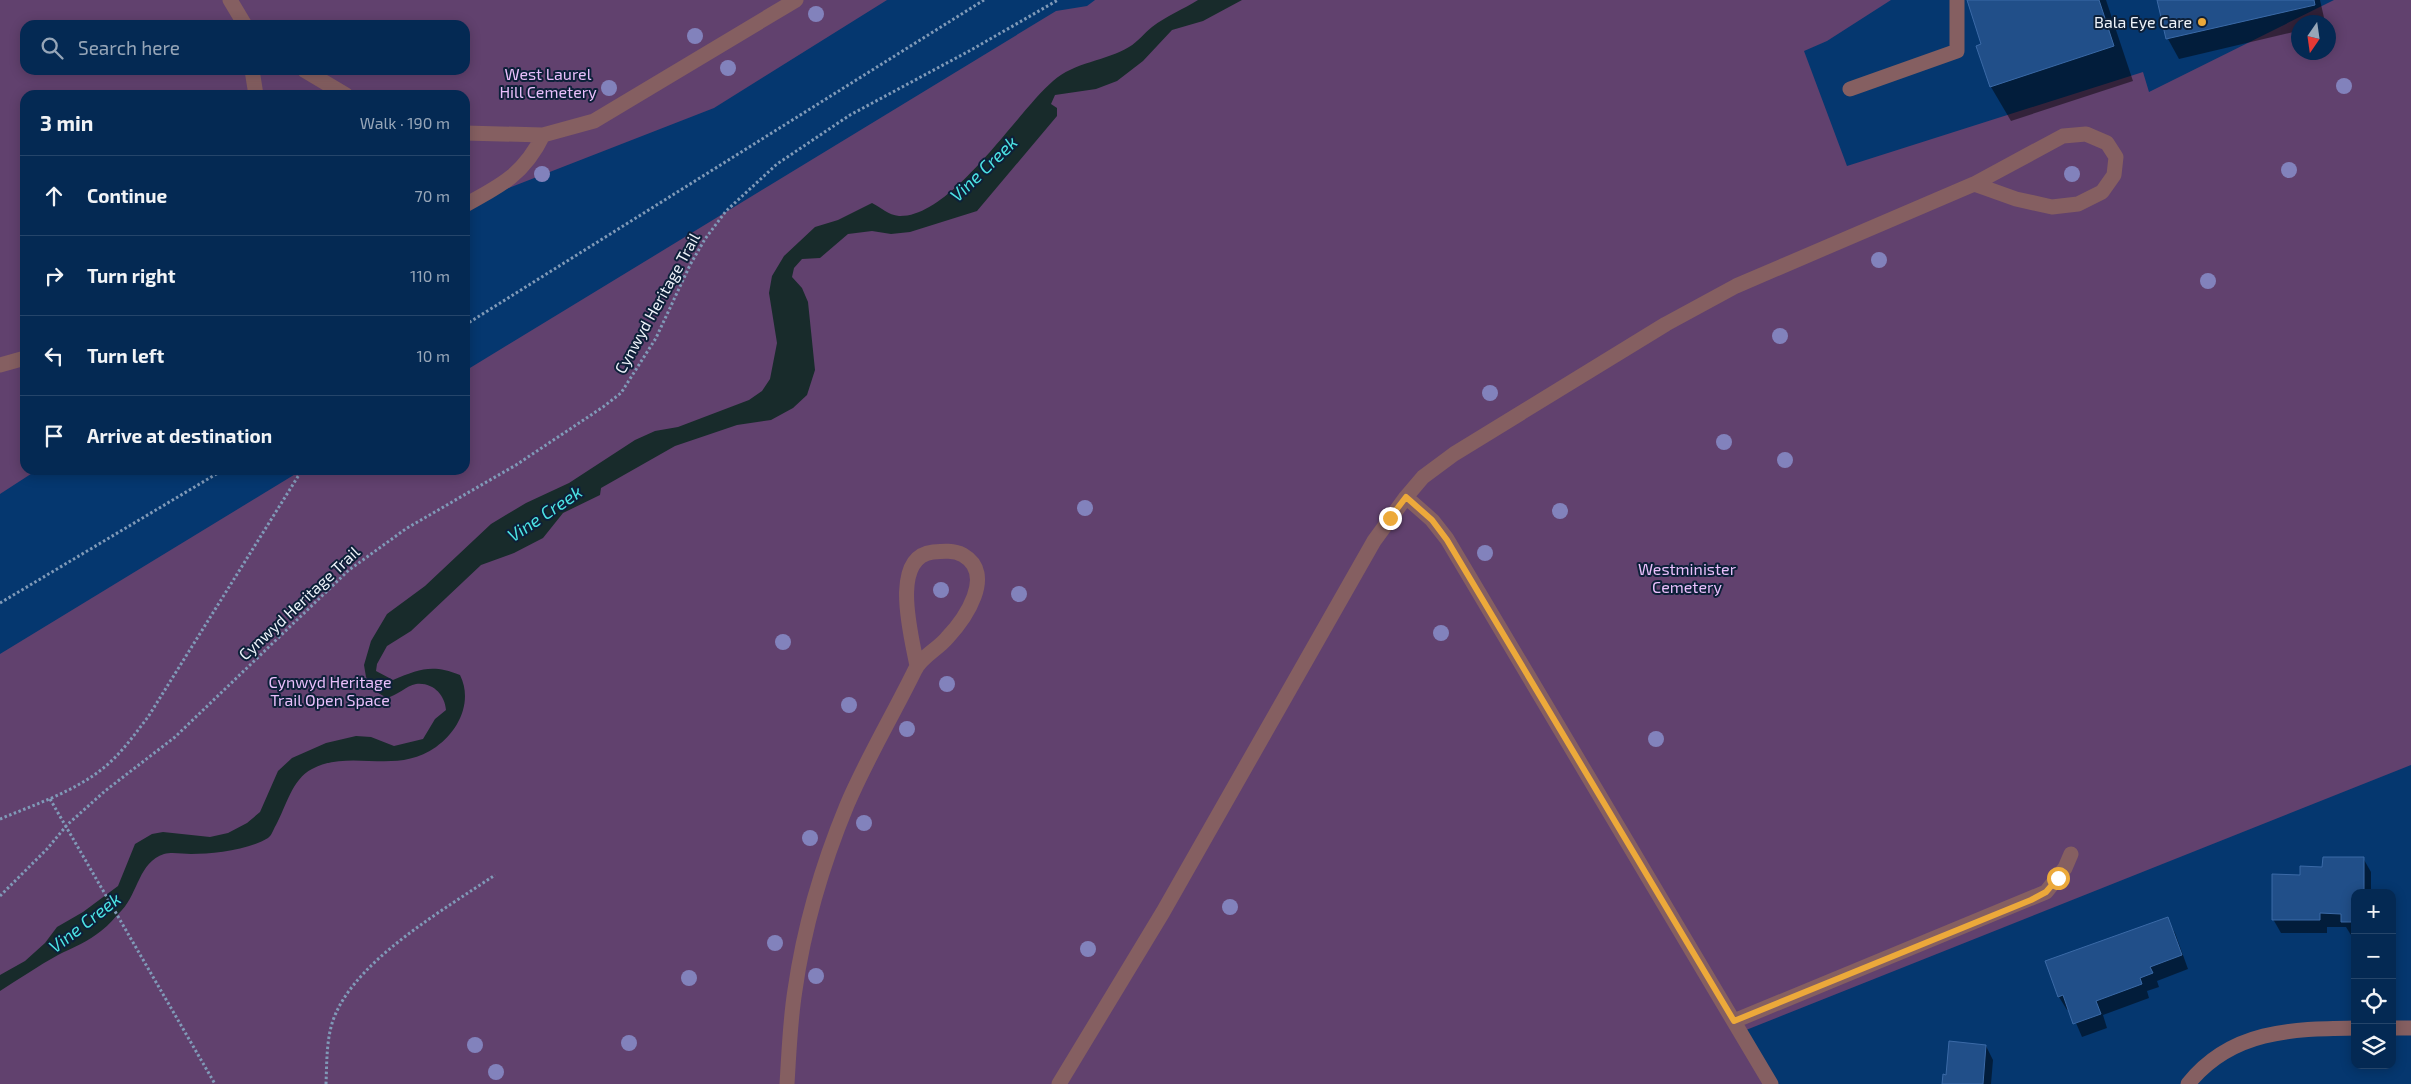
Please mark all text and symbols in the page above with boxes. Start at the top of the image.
place label: Bala Eye Care [2094,12,2192,31]
north arrow [2291,15,2336,60]
marker: Bala Eye Care [2196,16,2208,28]
search box [20,20,470,75]
icon: search [38,34,66,62]
text: Search here [78,36,180,59]
park label: West Laurel Hill Cemetery [499,64,597,101]
text: 3 min [40,110,93,135]
text: Walk · 190 m [360,113,450,132]
water label: Vine Creek [945,131,1022,206]
icon: ahead [40,182,68,210]
text: Continue [87,184,167,207]
text: 70 m [415,186,450,205]
street label: Cynwyd Heritage Trail [610,229,703,376]
icon: right [40,262,68,290]
text: Turn right [87,264,175,287]
text: 110 m [410,266,450,285]
icon: left [40,342,68,370]
text: Turn left [87,344,164,367]
text: 10 m [416,346,450,365]
icon: arrive [40,422,68,450]
text: Arrive at destination [87,424,272,447]
water label: Vine Creek [503,480,586,546]
route end [1379,507,1402,530]
street label: Cynwyd Heritage Trail [234,542,363,663]
park label: Westminister Cemetery [1638,559,1737,596]
park label: Cynwyd Heritage Trail Open Space [268,672,392,709]
route start [2047,867,2070,890]
water label: Vine Creek [44,887,125,957]
map controls [2351,889,2396,1069]
button: + [2351,889,2396,934]
button: − [2351,934,2396,979]
button: locate [2351,979,2396,1024]
button: layers [2351,1024,2396,1069]

